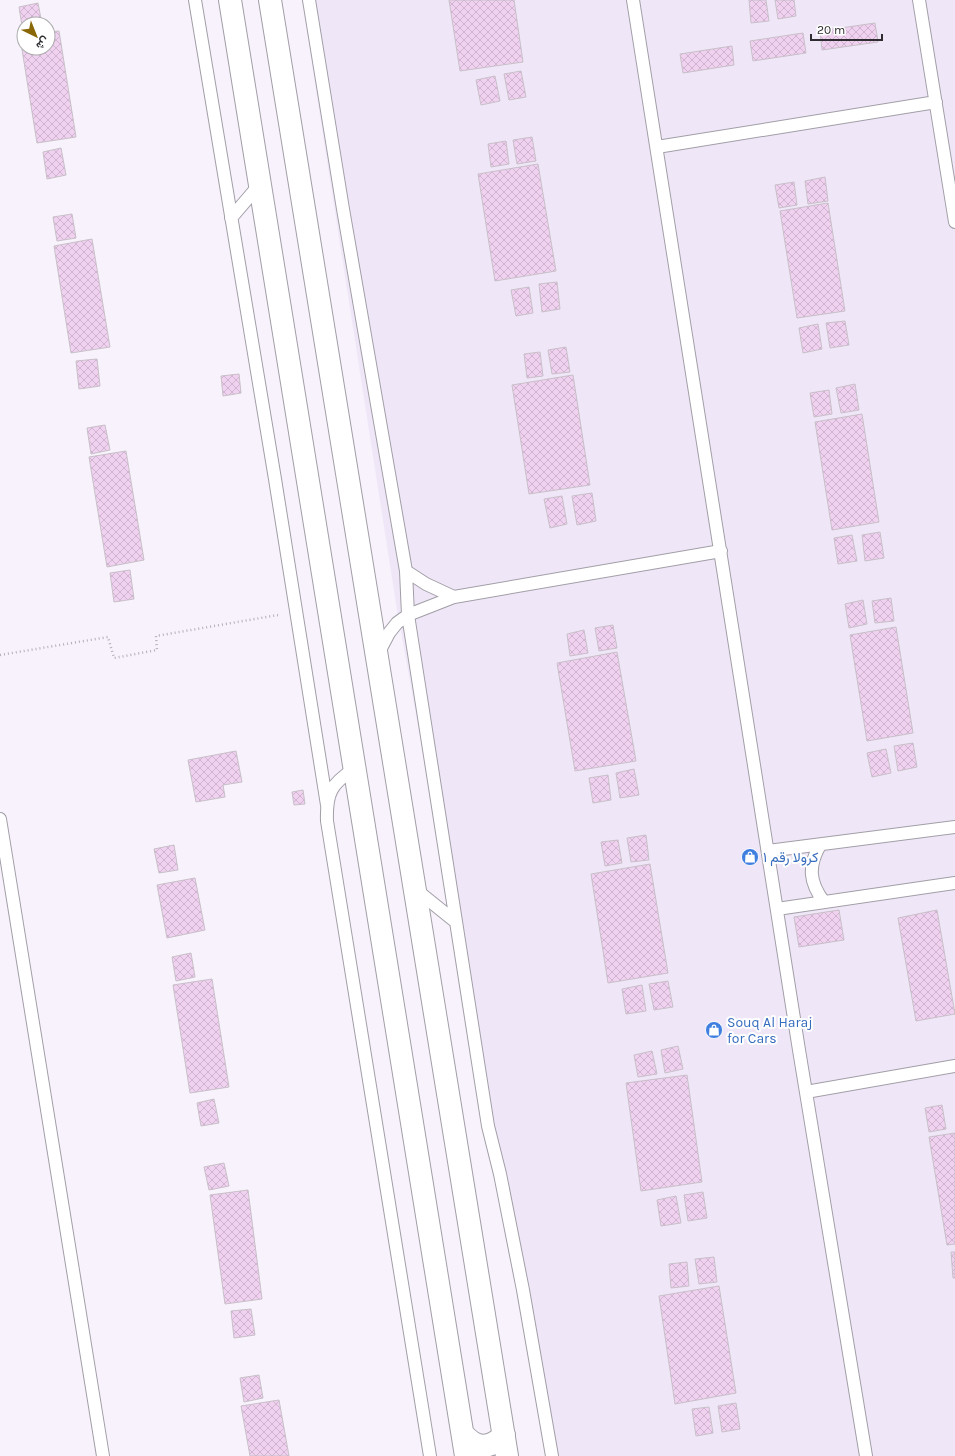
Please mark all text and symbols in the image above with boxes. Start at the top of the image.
north arrow [16,16,56,56]
scale bar [811,16,882,42]
text: 20 m [817,23,845,37]
text: ش [33,34,52,52]
shop icon: كرولا رقم ١ [740,847,760,867]
place label: كرولا رقم ١ [763,849,818,866]
place label: Souq Al Haraj for Cars [727,1014,813,1047]
shop icon: Souq Al Haraj for Cars [704,1020,724,1040]

